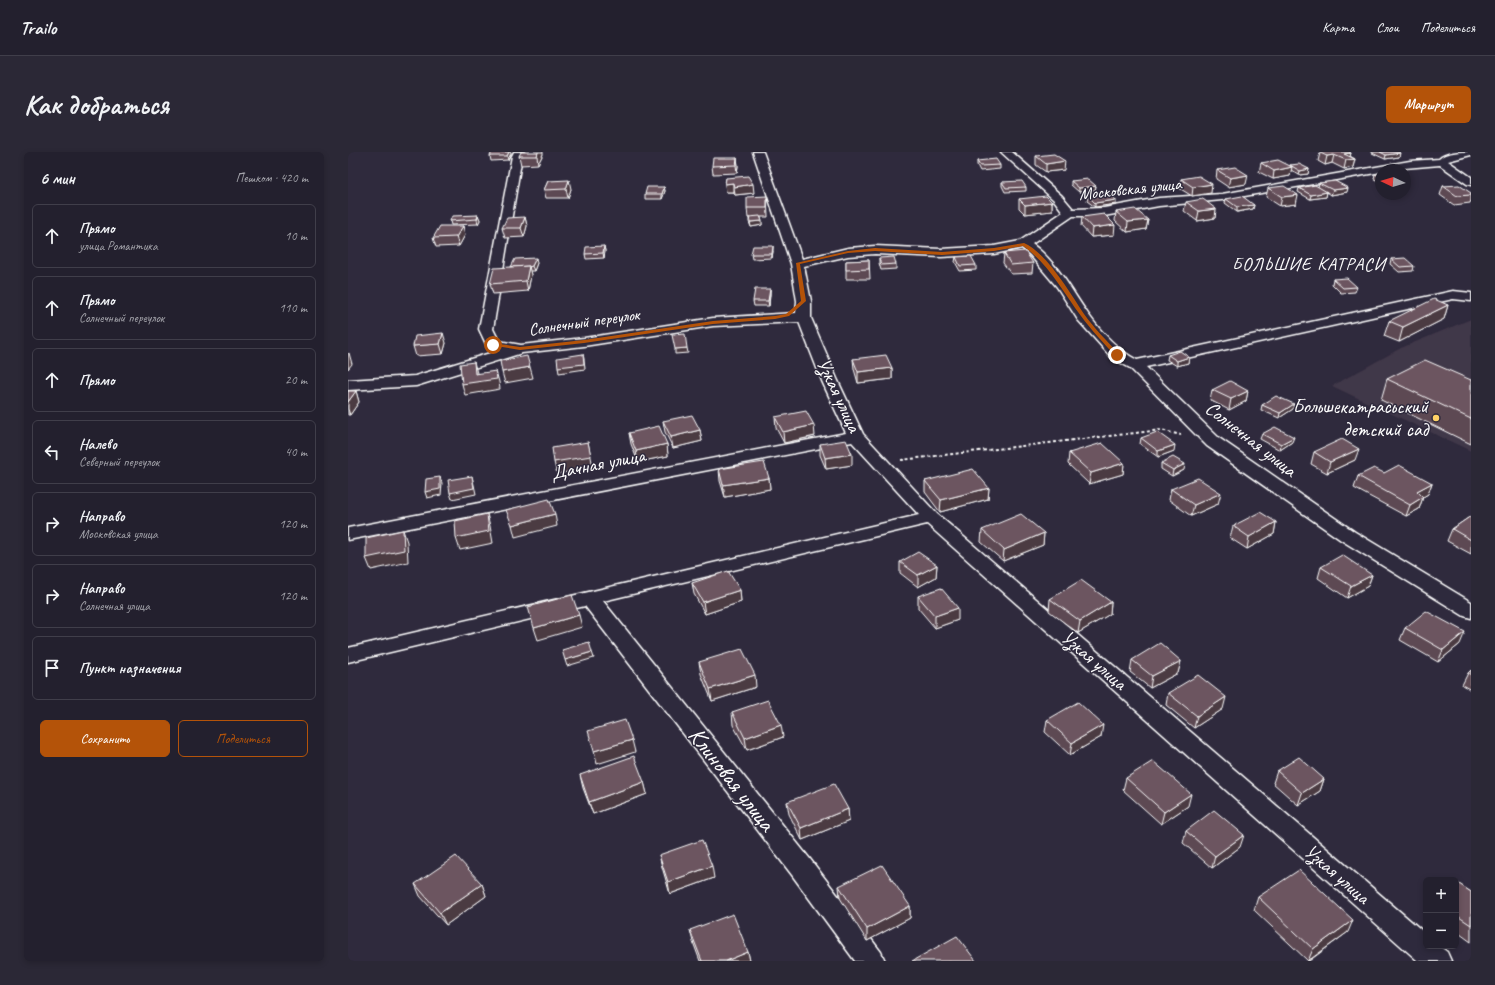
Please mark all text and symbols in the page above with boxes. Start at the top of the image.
text: Trailo [20,16,56,40]
text: Карта [1322,19,1354,36]
text: Слои [1376,19,1399,36]
text: Поделиться [1421,19,1475,36]
button: Маршрут [1386,86,1471,123]
text: Как добраться [24,87,169,122]
north arrow [1375,164,1411,200]
text: 6 мин [40,168,75,189]
text: Пешком · 420 m [235,170,308,186]
street label: Московская улица [1078,173,1184,205]
text: Прямо [79,219,115,238]
icon: ahead [41,225,63,247]
text: 10 m [285,228,307,244]
text: улица Романтика [79,238,158,254]
district label: БОЛЬШИЕ КАТРАСИ [1232,253,1388,275]
text: Прямо [79,291,115,310]
icon: ahead [41,297,63,319]
text: 110 m [279,300,307,316]
street label: Солнечный переулок [527,304,642,340]
text: Солнечный переулок [79,310,164,326]
route start [484,336,502,354]
route end [1108,346,1126,364]
street label: Узкая улица [810,354,868,438]
icon: ahead [41,369,63,391]
text: Прямо [79,371,115,390]
text: 20 m [285,372,307,388]
place label: Большекатрасьский детский сад [1293,394,1430,442]
street label: Солнечная улица [1200,396,1303,483]
marker: Большекатрасьский детский сад [1431,413,1441,423]
text: Налево [79,435,117,454]
icon: left [41,441,63,463]
street label: Дачная улица [549,442,649,485]
text: 40 m [285,444,307,460]
text: Северный переулок [79,454,159,470]
text: Направо [79,507,125,526]
icon: right [41,513,63,535]
text: 120 m [279,516,307,532]
text: Московская улица [79,526,158,542]
text: Направо [79,579,125,598]
icon: right [41,585,63,607]
text: 120 m [279,588,307,604]
text: Солнечная улица [79,598,150,614]
street label: Узкая улица [1055,625,1133,697]
icon: arrive [41,657,63,679]
text: Пункт назначения [79,659,181,678]
button: Сохранить [40,720,170,757]
button: Поделиться [178,720,308,757]
street label: Клиновая улица [682,721,783,838]
street label: Узкая улица [1298,839,1376,911]
map controls [1423,877,1459,949]
button: + [1423,877,1459,913]
button: − [1423,913,1459,949]

